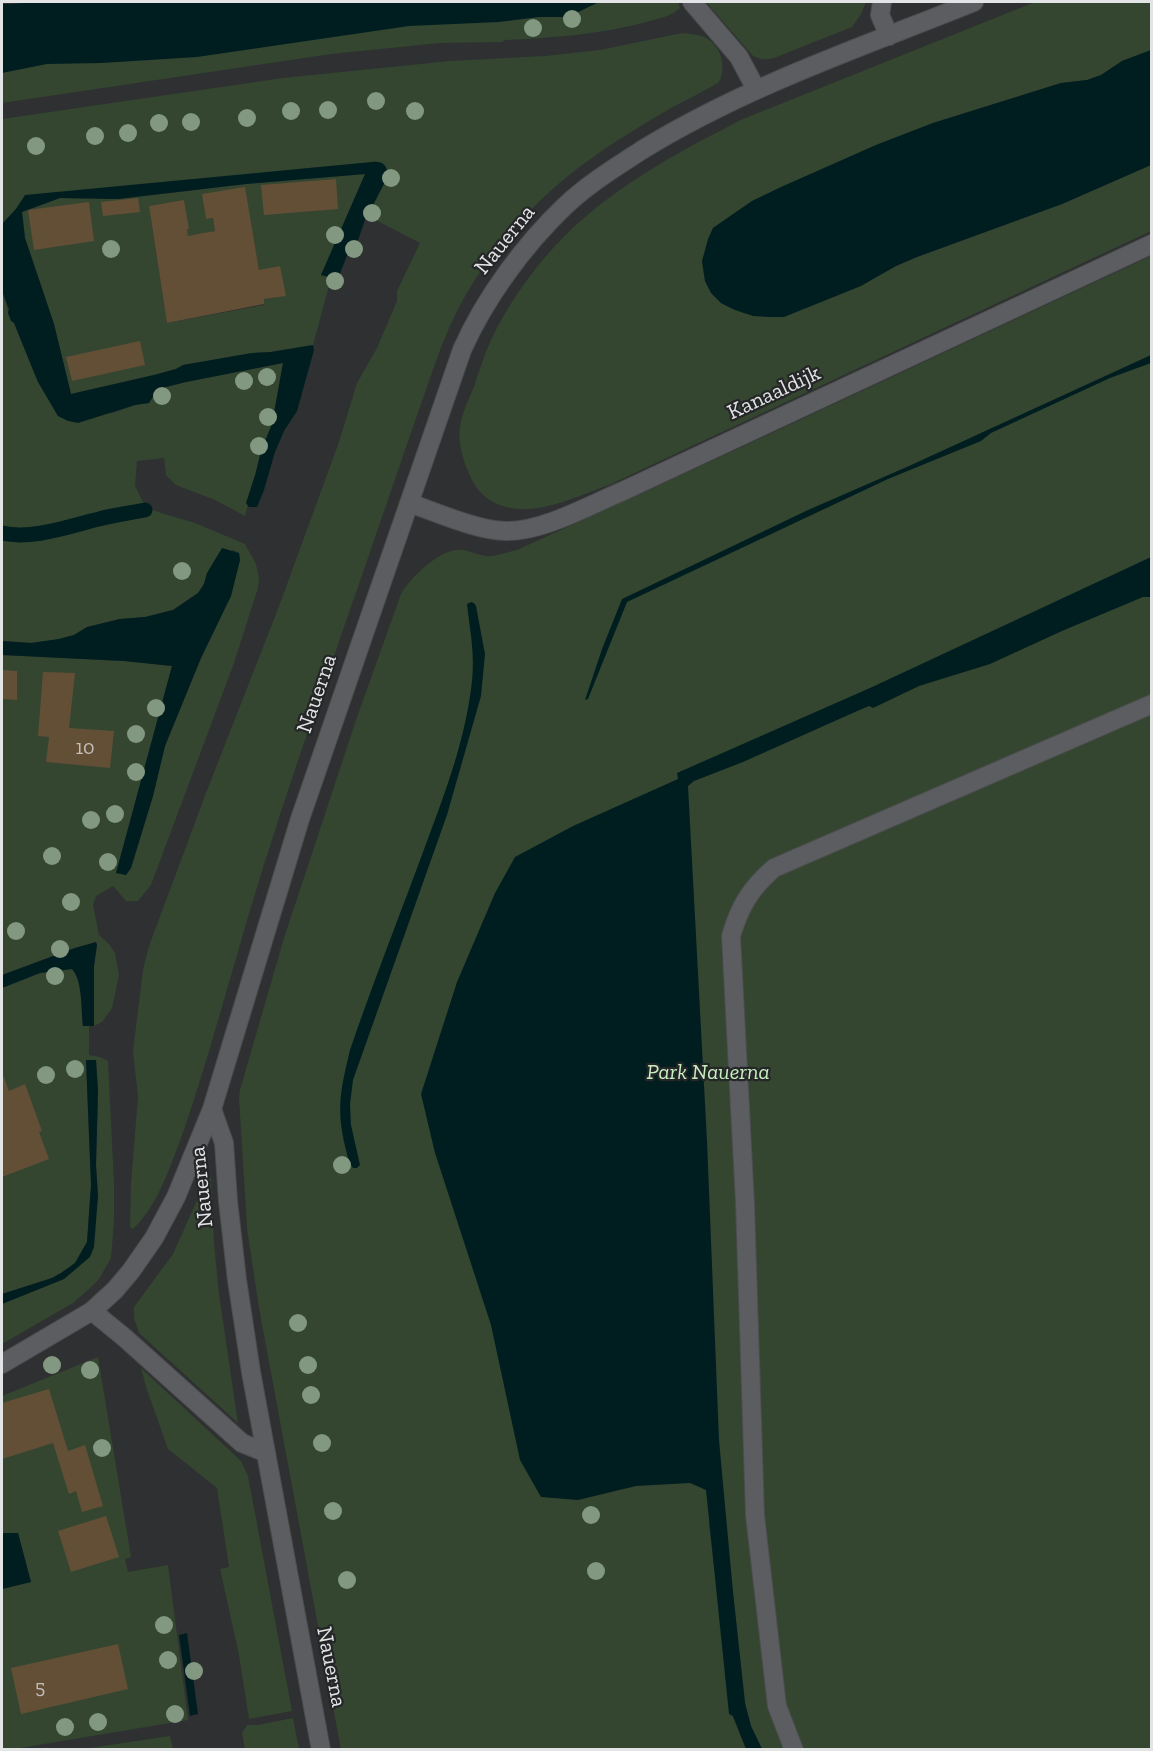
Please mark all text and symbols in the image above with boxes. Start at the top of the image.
street label: Nauerna [469,200,541,280]
street label: Kanaaldijk [723,360,825,426]
street label: Nauerna [291,651,343,737]
house number: 10 [75,736,95,760]
park label: Park Nauerna [646,1060,770,1086]
street label: Nauerna [185,1145,219,1229]
street label: Nauerna [310,1624,352,1710]
house number: 5 [35,1676,45,1700]

